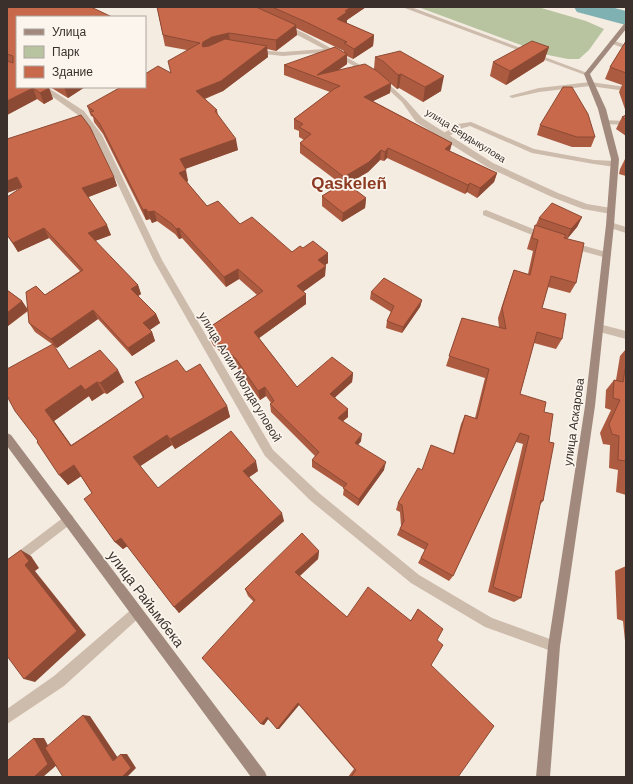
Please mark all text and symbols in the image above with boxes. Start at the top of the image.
legend [16,16,146,88]
text: Улица [52,25,86,39]
text: Парк [52,45,80,59]
text: Здание [52,65,93,79]
street label: улица Бердыкулова [424,106,508,165]
district label: Qaskeleñ [311,174,387,193]
street label: улица Алии Молдагуловой [196,310,284,444]
street label: улица Аскарова [561,377,587,467]
street label: улица Райымбека [105,548,187,650]

